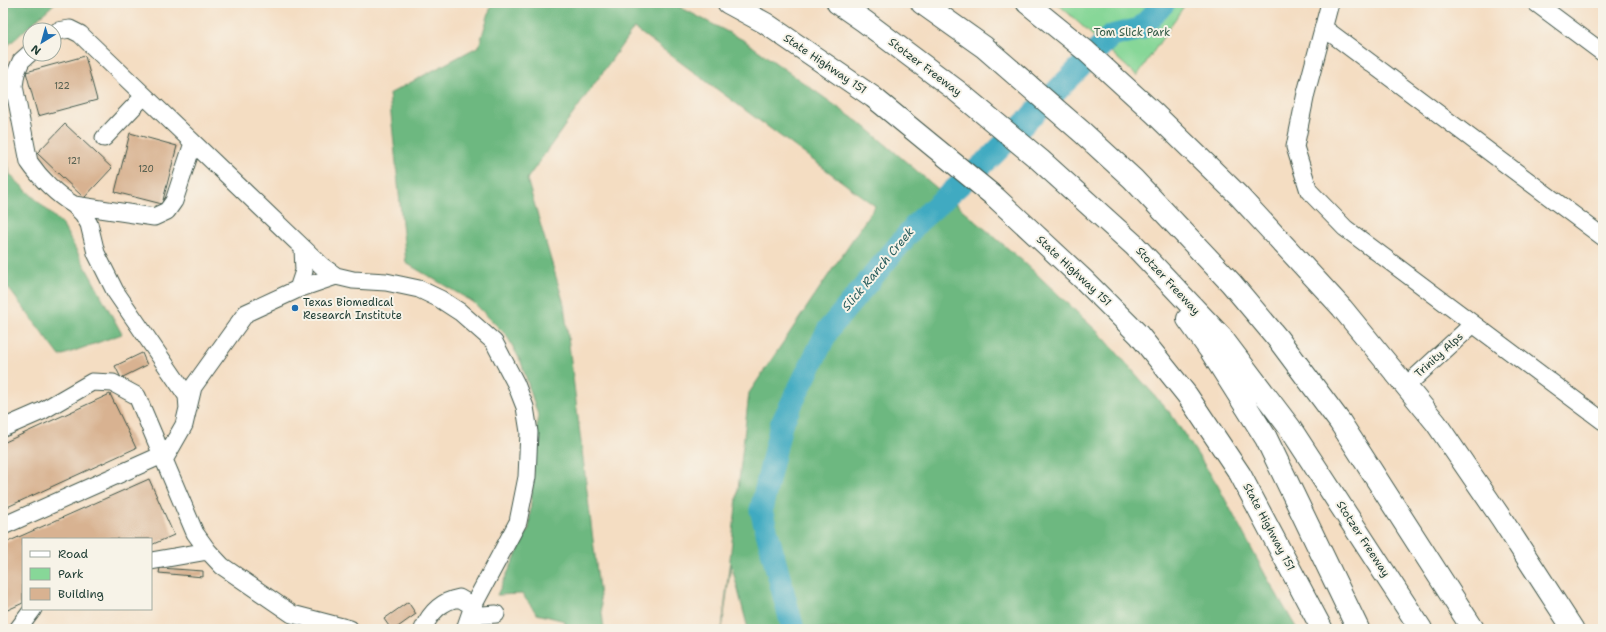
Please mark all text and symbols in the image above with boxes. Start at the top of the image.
north arrow [22,22,62,62]
park label: Tom Slick Park [1094,25,1170,40]
street label: State Highway 151 [780,31,870,97]
street label: Stotzer Freeway [885,35,965,99]
text: N [28,41,44,58]
house number: 122 [54,80,70,92]
house number: 121 [68,155,80,167]
house number: 120 [138,163,154,175]
water label: Slick Ranch Creek [838,224,918,314]
street label: State Highway 151 [1033,232,1115,310]
street label: Stotzer Freeway [1133,244,1203,318]
place label: Texas Biomedical Research Institute [303,295,402,323]
marker: Texas Biomedical Research Institute [290,303,300,313]
street label: Trinity Alps [1411,329,1467,381]
street label: State Highway 151 [1240,481,1298,573]
street label: Stotzer Freeway [1333,498,1393,580]
legend [22,538,152,610]
text: Road [58,546,89,562]
text: Park [58,566,84,582]
text: Building [58,586,104,602]

